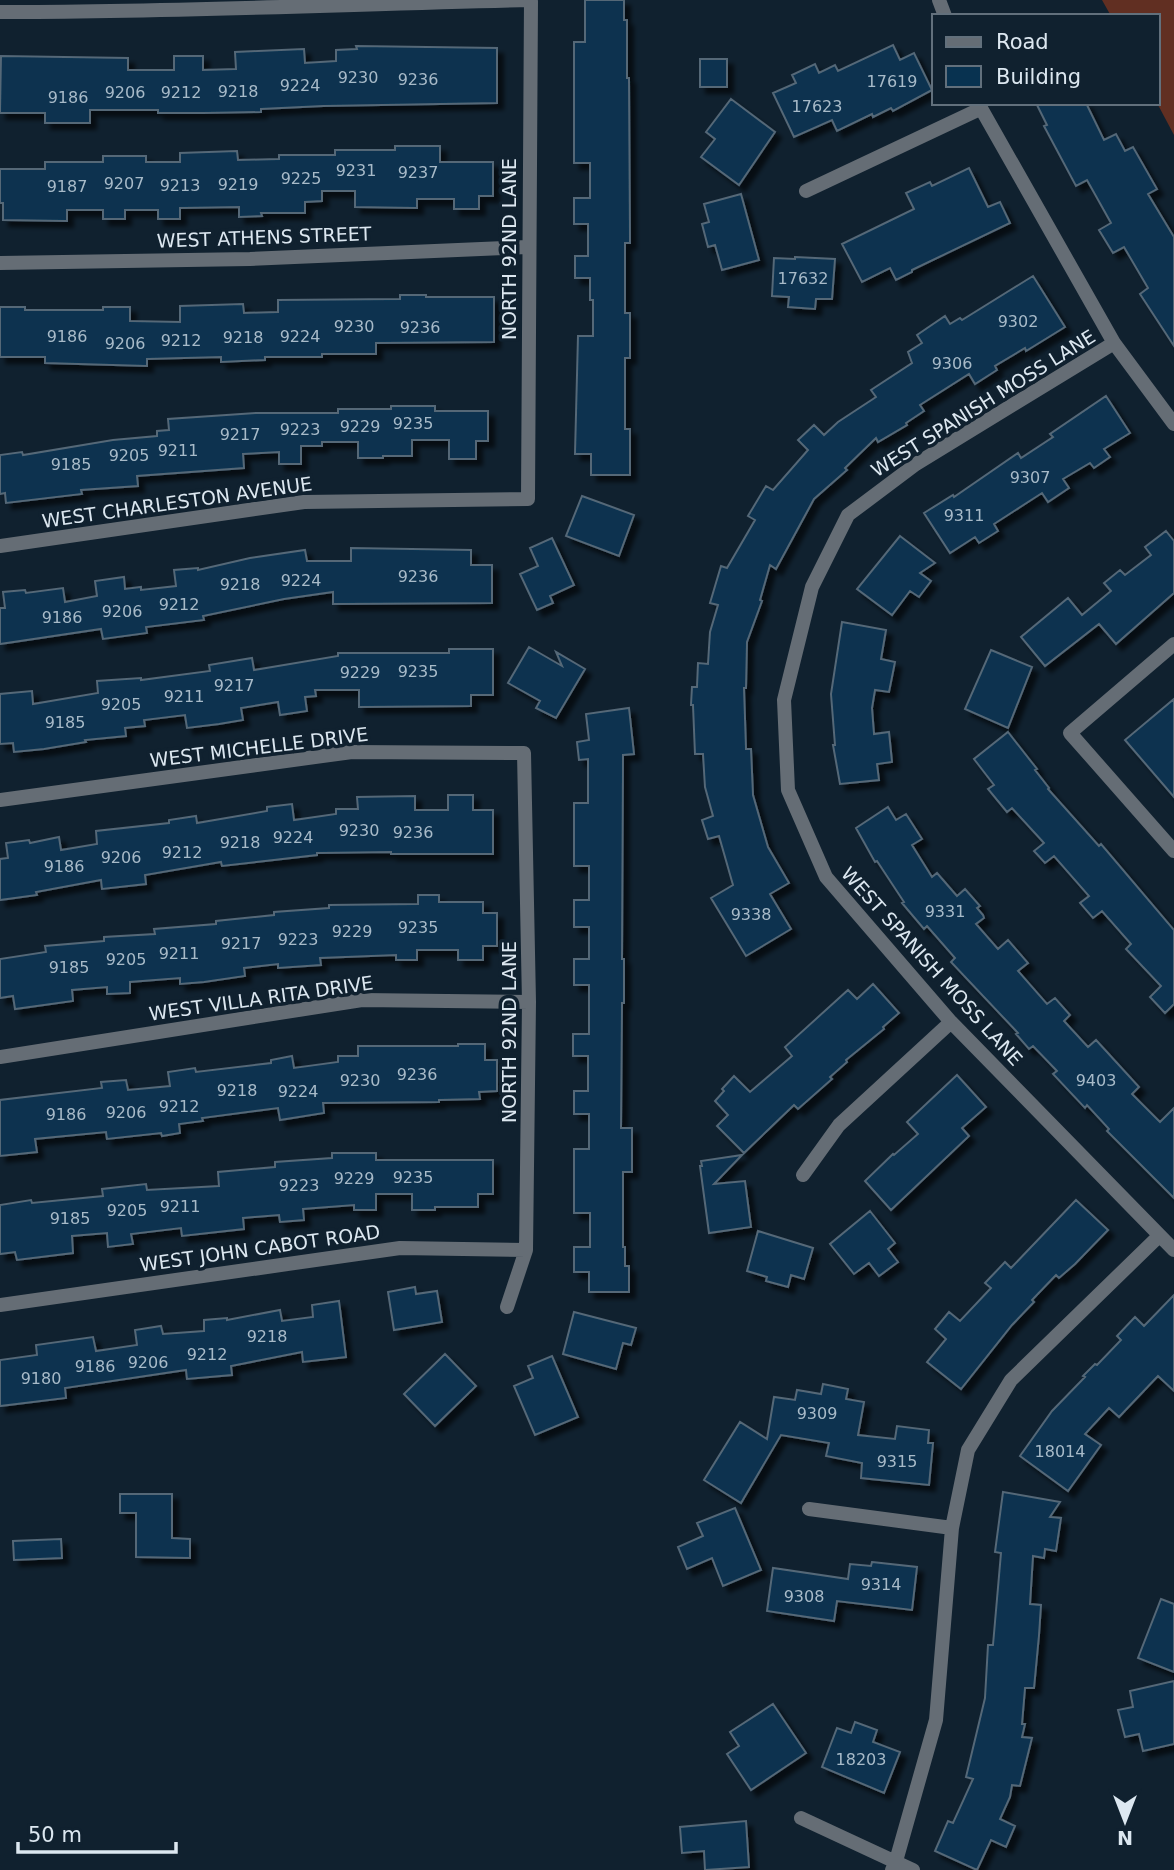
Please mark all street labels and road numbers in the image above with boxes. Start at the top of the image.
street label: NORTH 92ND LANE [498,158,520,340]
street label: WEST ATHENS STREET [156,222,372,252]
street label: WEST SPANISH MOSS LANE [867,325,1099,481]
street label: WEST CHARLESTON AVENUE [40,472,314,532]
street label: WEST MICHELLE DRIVE [149,723,369,771]
street label: WEST SPANISH MOSS LANE [837,862,1027,1070]
street label: NORTH 92ND LANE [498,941,520,1123]
street label: WEST VILLA RITA DRIVE [147,971,375,1025]
street label: WEST JOHN CABOT ROAD [138,1220,382,1276]

